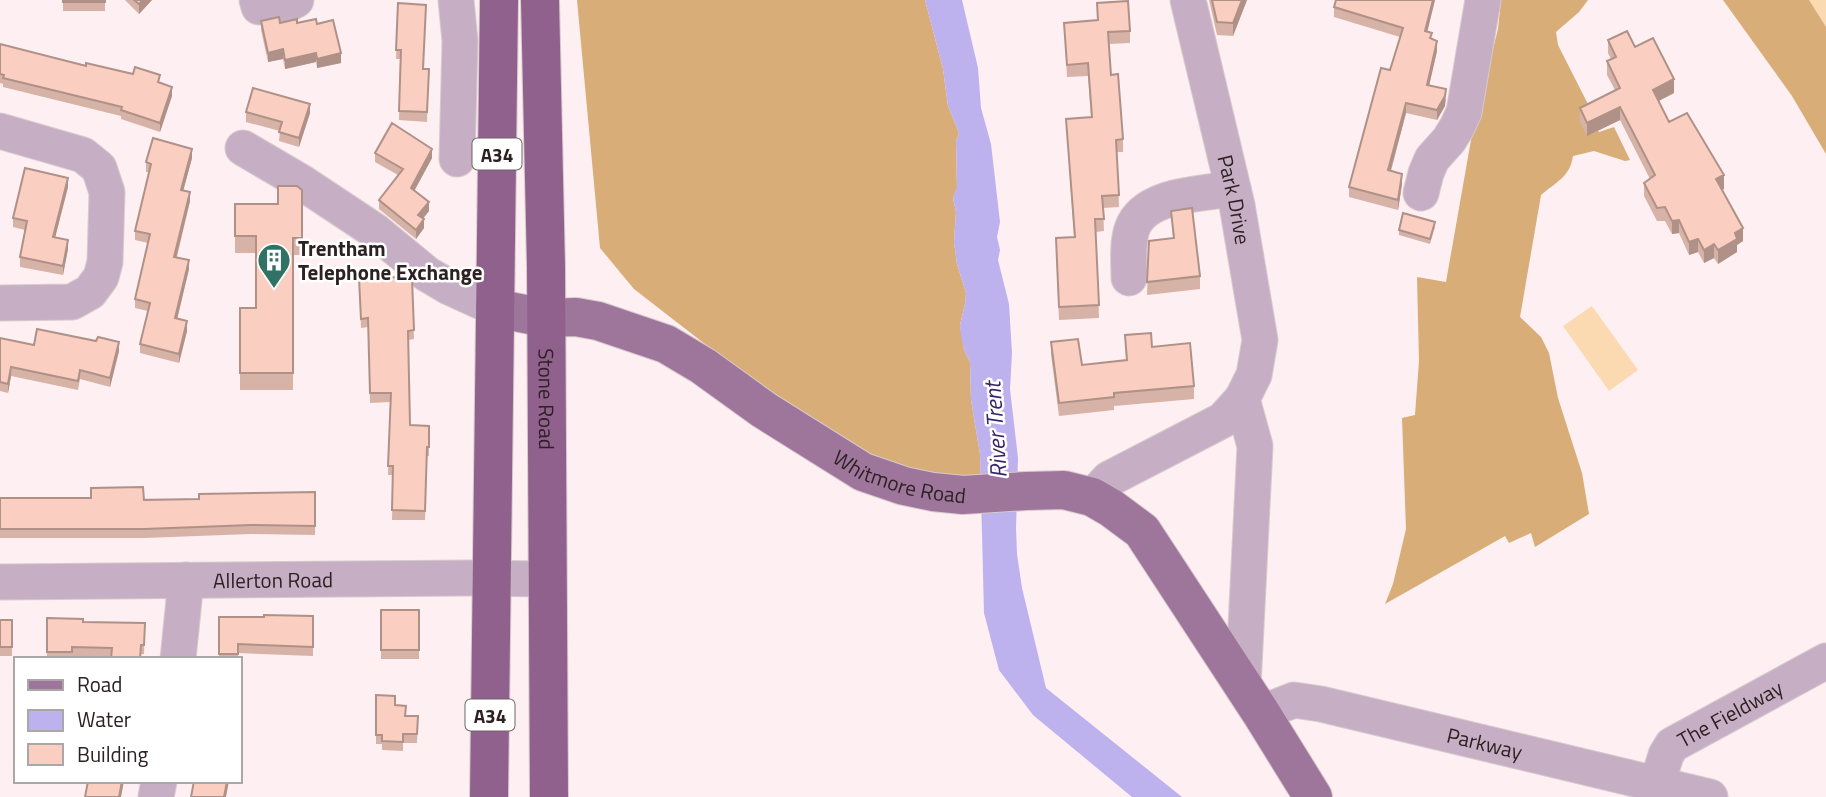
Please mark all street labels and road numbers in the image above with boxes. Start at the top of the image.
road number: A34 [472,138,522,170]
street label: Park Drive [1210,151,1259,247]
street label: Stone Road [530,348,563,450]
street label: Whitmore Road [827,441,967,511]
street label: Allerton Road [213,563,333,596]
street label: The Fieldway [1671,672,1789,755]
road number: A34 [466,700,514,730]
street label: Parkway [1444,719,1526,768]

